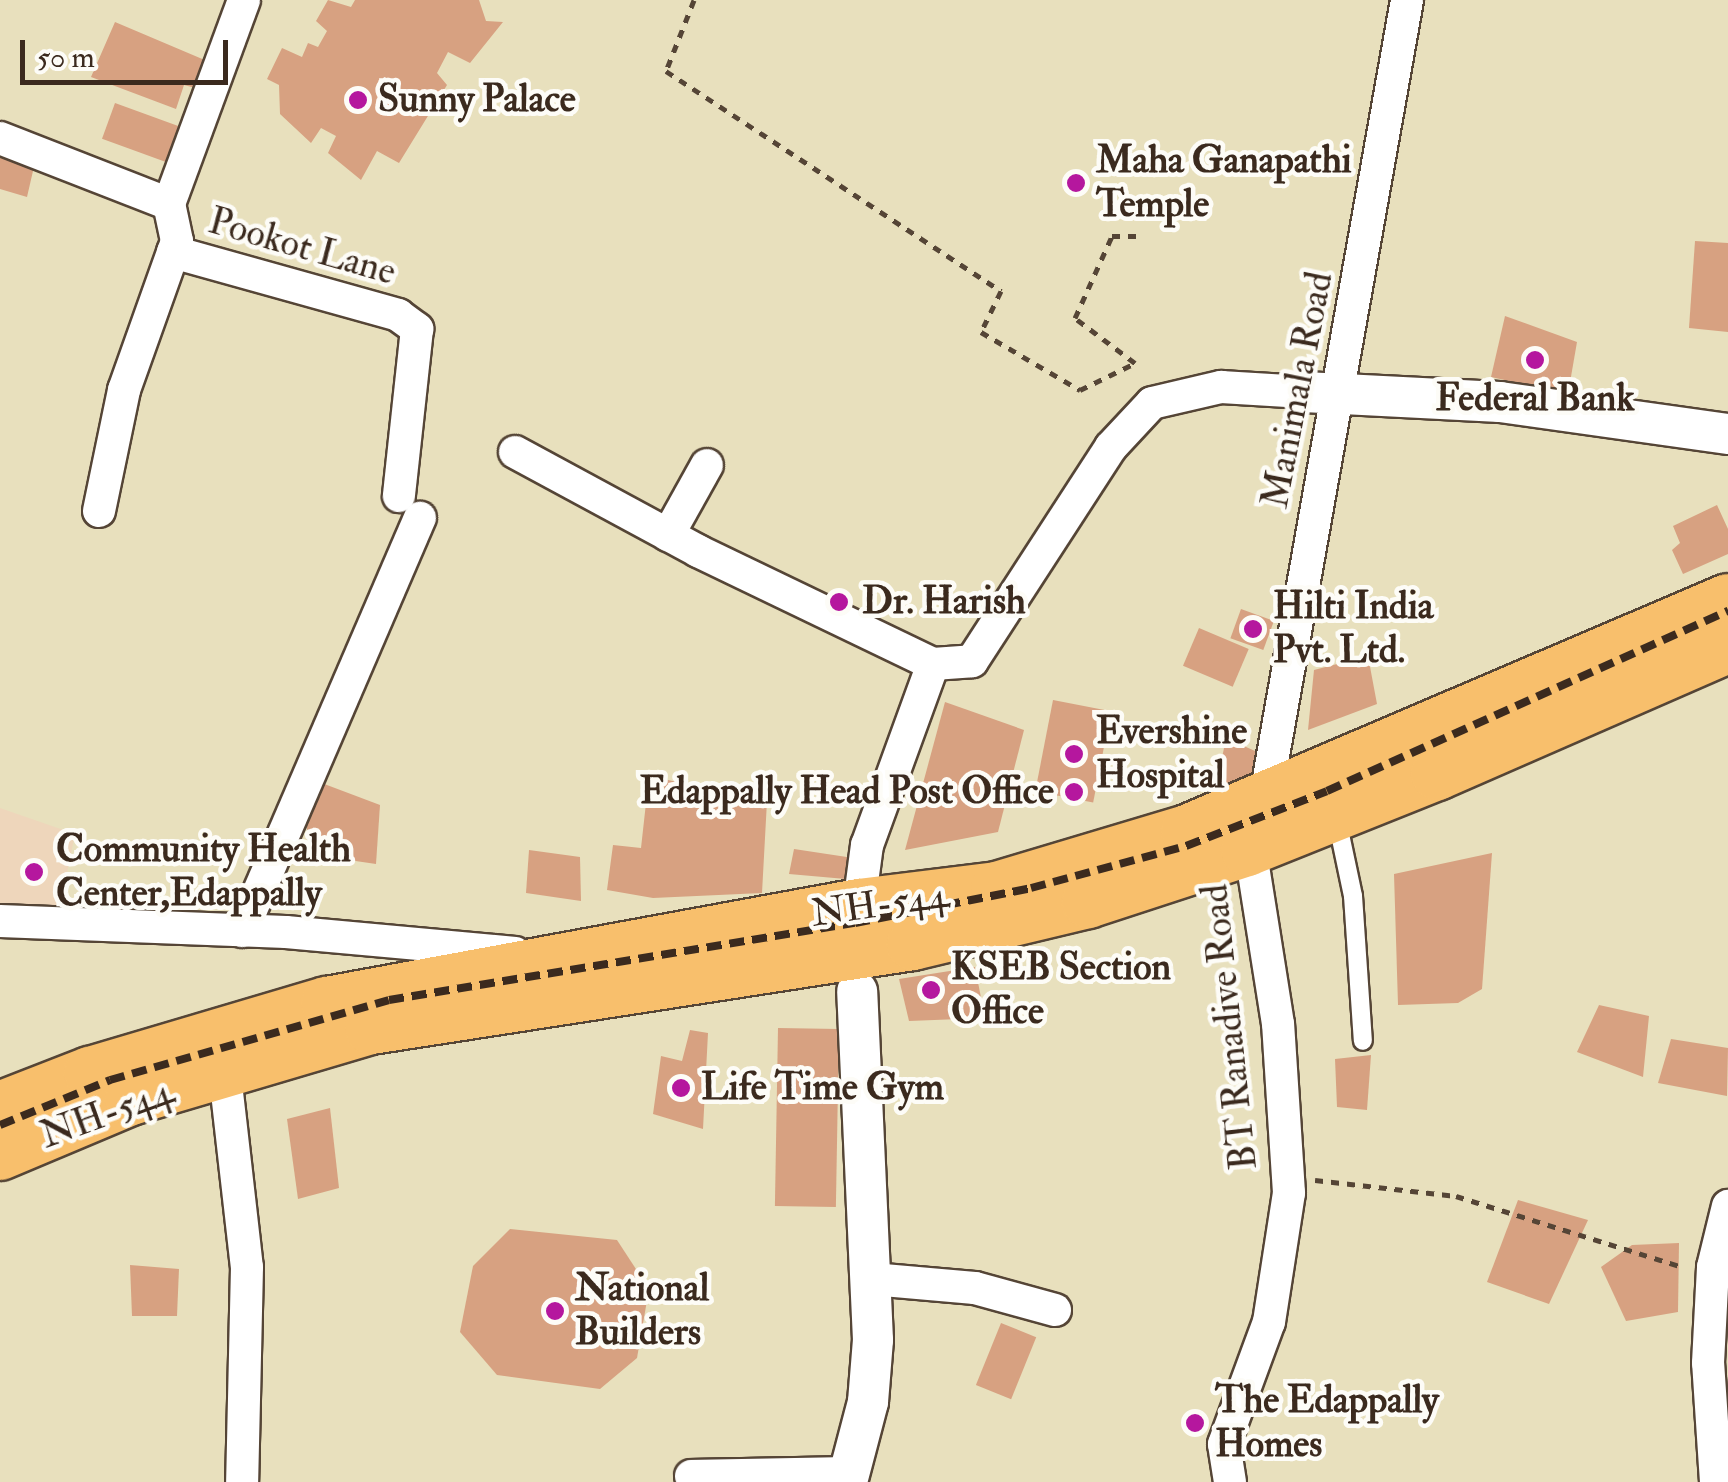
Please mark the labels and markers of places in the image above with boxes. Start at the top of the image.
place label: Sunny Palace [378,77,576,123]
marker: Sunny Palace [347,89,369,111]
place label: Maha Ganapathi Temple [1096,138,1352,228]
marker: Maha Ganapathi Temple [1065,172,1087,194]
marker: Federal Bank [1524,349,1546,371]
place label: Federal Bank [1435,376,1635,422]
place label: Dr. Harish [862,579,1026,625]
place label: Hilti India Pvt. Ltd. [1273,584,1433,674]
marker: Dr. Harish [826,589,852,615]
marker: Hilti India Pvt. Ltd. [1242,618,1264,640]
place label: Evershine Hospital [1096,709,1247,798]
marker: Evershine Hospital [1061,741,1087,767]
place label: Edappally Head Post Office [640,769,1054,815]
marker: Edappally Head Post Office [1063,781,1085,803]
place label: Community Health Center,Edappally [56,827,351,916]
marker: Community Health Center,Edappally [21,859,47,885]
place label: KSEB Section Office [951,945,1171,1034]
marker: KSEB Section Office [920,979,942,1001]
place label: Life Time Gym [701,1065,944,1111]
marker: Life Time Gym [670,1077,692,1099]
place label: National Builders [575,1266,709,1356]
marker: National Builders [544,1300,566,1322]
place label: The Edappally Homes [1215,1378,1439,1468]
marker: The Edappally Homes [1184,1412,1206,1434]

